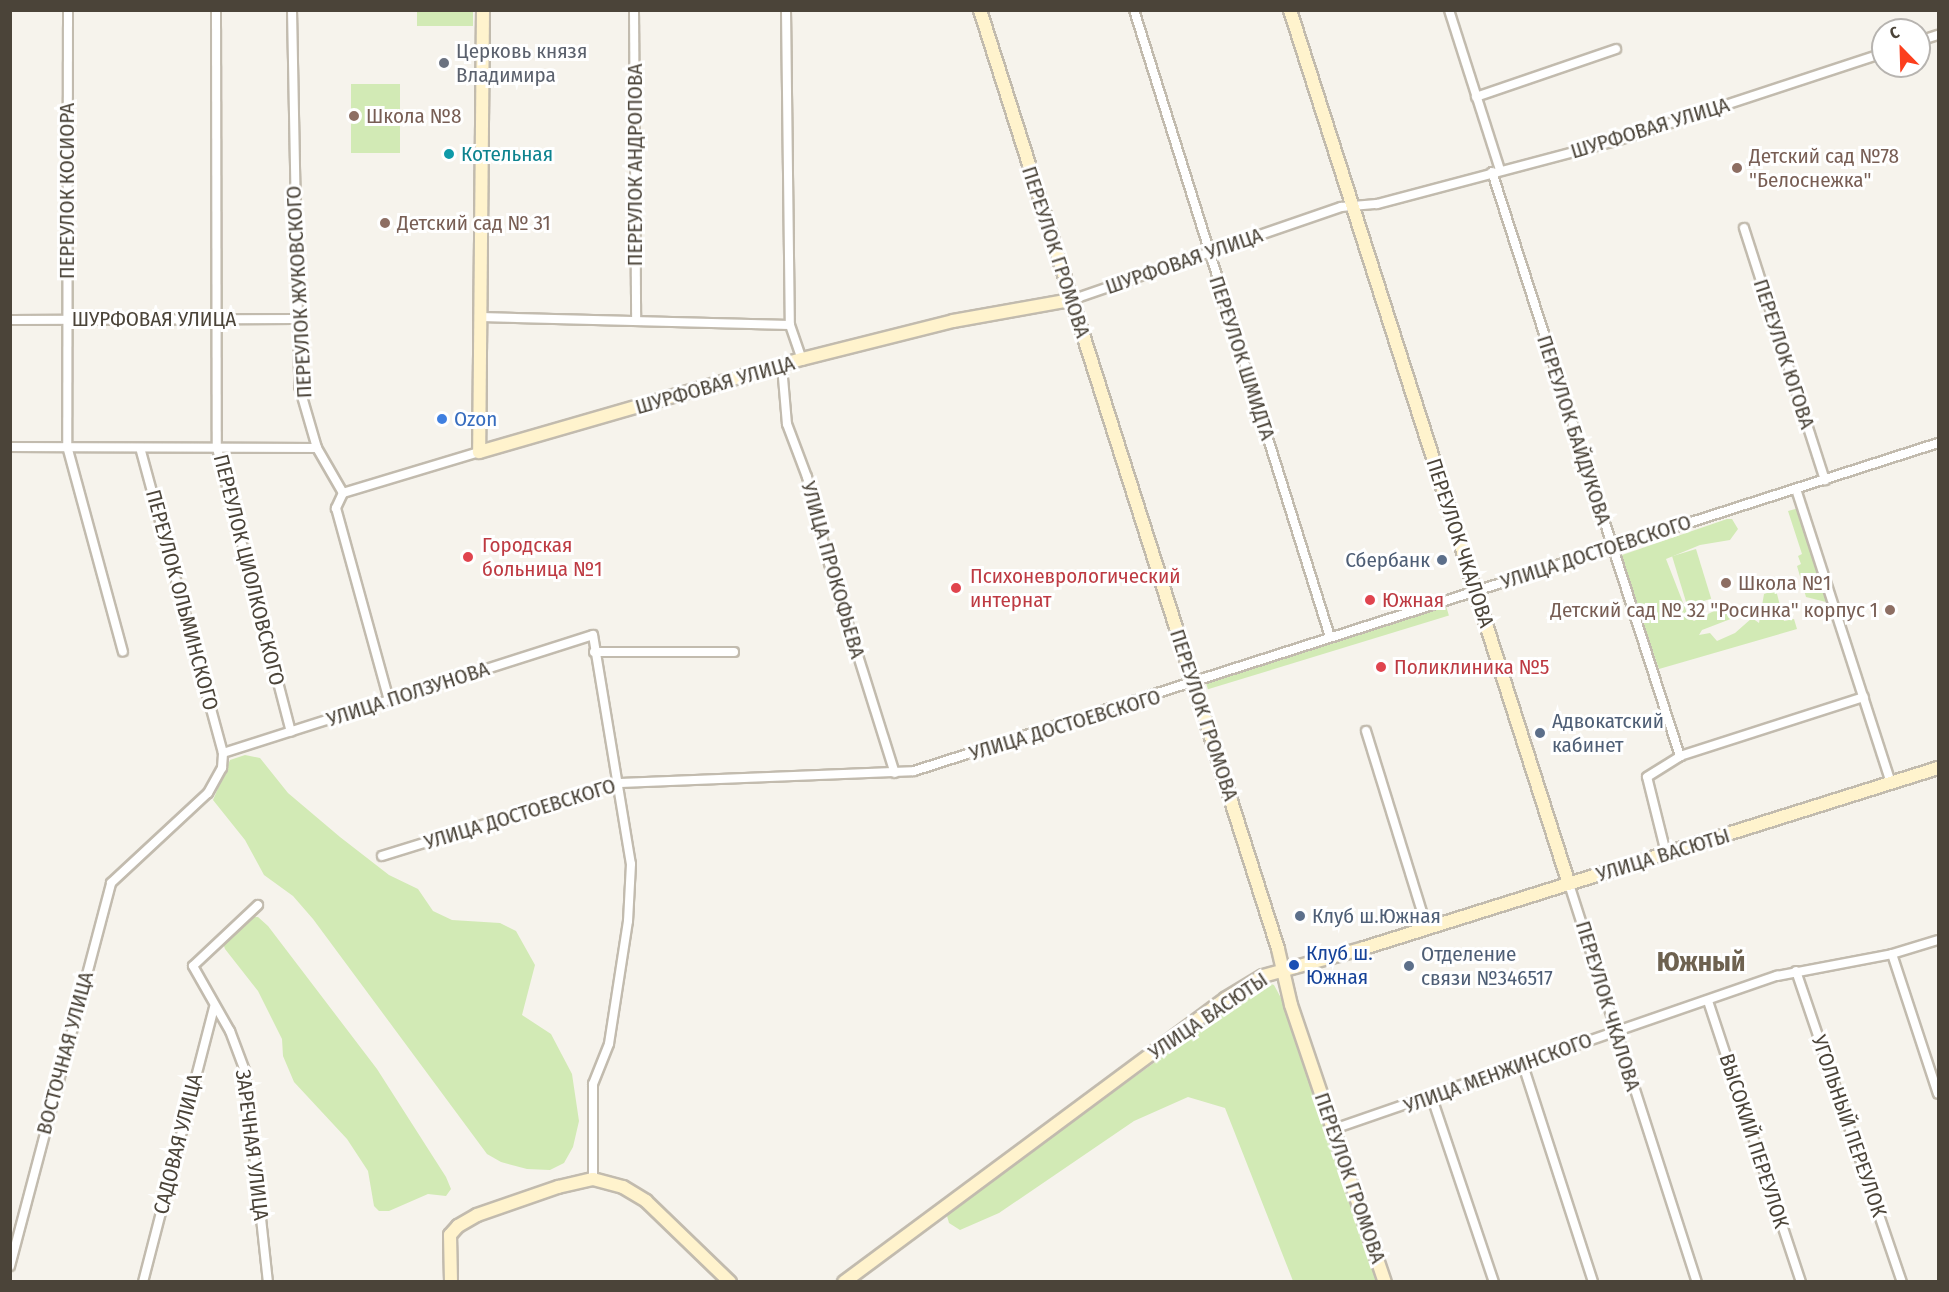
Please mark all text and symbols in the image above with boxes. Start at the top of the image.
north arrow [1871,18,1931,78]
text: С [1887,22,1902,43]
place label: Церковь князя Владимира [456,38,587,88]
marker: Церковь князя Владимира [437,56,451,70]
street label: ПЕРЕУЛОК АНДРОПОВА [622,64,648,266]
street label: ШУРФОВАЯ УЛИЦА [1568,92,1732,164]
street label: ПЕРЕУЛОК КОСИОРА [54,103,80,279]
place label: Школа №8 [366,103,461,129]
marker: Школа №8 [347,109,361,123]
place label: Котельная [461,141,553,167]
place label: Детский сад №78 "Белоснежка" [1749,143,1899,193]
marker: Котельная [442,147,456,161]
marker: Детский сад №78 "Белоснежка" [1730,161,1744,175]
street label: ПЕРЕУЛОК ГРОМОВА [1016,163,1096,341]
street label: ПЕРЕУЛОК ЖУКОВСКОГО [281,185,317,399]
place label: Детский сад № 31 [397,210,551,236]
marker: Детский сад № 31 [378,216,392,230]
street label: ШУРФОВАЯ УЛИЦА [1102,222,1266,300]
street label: ПЕРЕУЛОК ШМИДТА [1204,273,1280,443]
street label: ПЕРЕУЛОК ЮГОВА [1748,276,1820,432]
street label: ШУРФОВАЯ УЛИЦА [72,306,236,332]
street label: ПЕРЕУЛОК БАЙДУКОВА [1531,332,1617,528]
street label: ШУРФОВАЯ УЛИЦА [632,350,798,420]
place label: Ozon [454,406,497,432]
marker: Ozon [435,412,449,426]
street label: ПЕРЕУЛОК ЦИОЛКОВСКОГО [208,452,290,688]
street label: ПЕРЕУЛОК ЧКАЛОВА [1421,455,1499,631]
street label: УЛИЦА ПРОКОФЬЕВА [796,479,870,661]
street label: ПЕРЕУЛОК ОЛЬМИНСКОГО [140,487,224,713]
street label: УЛИЦА ДОСТОЕВСКОГО [1498,509,1694,595]
place label: Городская больница №1 [482,532,602,582]
place label: Сбербанк [1345,547,1430,573]
marker: Городская больница №1 [459,548,477,566]
marker: Сбербанк [1435,553,1449,567]
place label: Психоневрологический интернат [970,563,1181,613]
place label: Школа №1 [1738,570,1831,596]
marker: Школа №1 [1719,576,1733,590]
marker: Психоневрологический интернат [947,579,965,597]
place label: Южная [1382,587,1444,613]
marker: Южная [1363,593,1377,607]
place label: Детский сад № 32 "Росинка" корпус 1 [1550,597,1878,623]
marker: Детский сад № 32 "Росинка" корпус 1 [1883,603,1897,617]
street label: ПЕРЕУЛОК ГРОМОВА [1164,626,1244,804]
place label: Поликлиника №5 [1394,654,1549,680]
street label: УЛИЦА ПОЛЗУНОВА [324,656,492,732]
marker: Поликлиника №5 [1372,658,1390,676]
street label: УЛИЦА ДОСТОЕВСКОГО [966,684,1164,766]
place label: Адвокатский кабинет [1552,708,1664,758]
marker: Адвокатский кабинет [1533,726,1547,740]
street label: УЛИЦА ДОСТОЕВСКОГО [421,773,619,855]
street label: УЛИЦА ВАСЮТЫ [1593,823,1733,887]
place label: Клуб ш.Южная [1312,903,1441,929]
marker: Клуб ш.Южная [1293,909,1307,923]
street label: ПЕРЕУЛОК ЧКАЛОВА [1570,918,1646,1094]
place label: Клуб ш. Южная [1306,940,1373,990]
place label: Отделение связи №346517 [1421,941,1553,991]
district label: Южный [1657,947,1745,979]
marker: Клуб ш. Южная [1287,958,1301,972]
marker: Отделение связи №346517 [1402,959,1416,973]
street label: УЛИЦА ВАСЮТЫ [1144,967,1272,1065]
street label: ВОСТОЧНАЯ УЛИЦА [31,969,99,1137]
street label: УЛИЦА МЕНЖИНСКОГО [1400,1027,1596,1119]
street label: УГОЛЬНЫЙ ПЕРЕУЛОК [1806,1032,1892,1220]
street label: ВЫСОКИЙ ПЕРЕУЛОК [1714,1051,1794,1231]
street label: ЗАРЕЧНАЯ УЛИЦА [230,1068,274,1222]
street label: САДОВАЯ УЛИЦА [148,1071,208,1217]
street label: ПЕРЕУЛОК ГРОМОВА [1309,1089,1391,1267]

